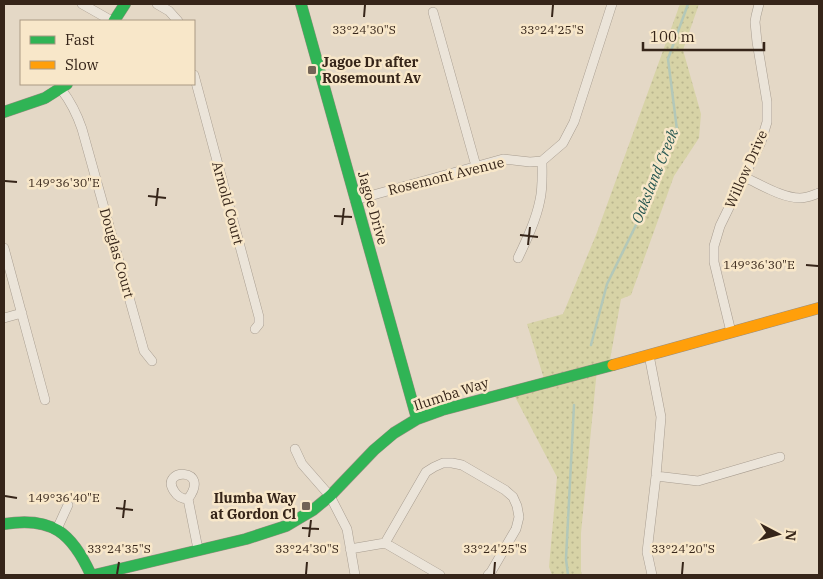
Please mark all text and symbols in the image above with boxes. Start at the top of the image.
legend [20,20,195,85]
scale bar [643,20,764,52]
text: 33°24'30"S [332,22,396,37]
text: 33°24'25"S [520,22,584,37]
text: 100 m [650,27,695,46]
text: Fast [65,30,95,49]
place label: Jagoe Dr after Rosemount Av [322,53,421,87]
text: Slow [65,55,99,74]
marker: Jagoe Dr after Rosemount Av [306,64,318,76]
water label: Oaksland Creek [627,126,682,226]
street label: Willow Drive [721,127,771,211]
street label: Rosemont Avenue [386,153,506,199]
street label: Arnold Court [208,159,248,247]
street label: Jagoe Drive [354,169,392,247]
text: 149°36'30"E [28,175,100,190]
street label: Douglas Court [96,206,138,300]
text: 149°36'30"E [723,257,795,272]
street label: Ilumba Way [411,373,491,415]
place label: Ilumba Way at Gordon Cl [210,489,296,523]
text: 149°36'40"E [28,490,100,505]
marker: Ilumba Way at Gordon Cl [300,500,312,512]
north arrow [753,509,803,559]
text: N [781,529,800,542]
text: 33°24'35"S [87,541,151,556]
text: 33°24'30"S [275,541,339,556]
text: 33°24'25"S [463,541,527,556]
text: 33°24'20"S [651,541,715,556]

